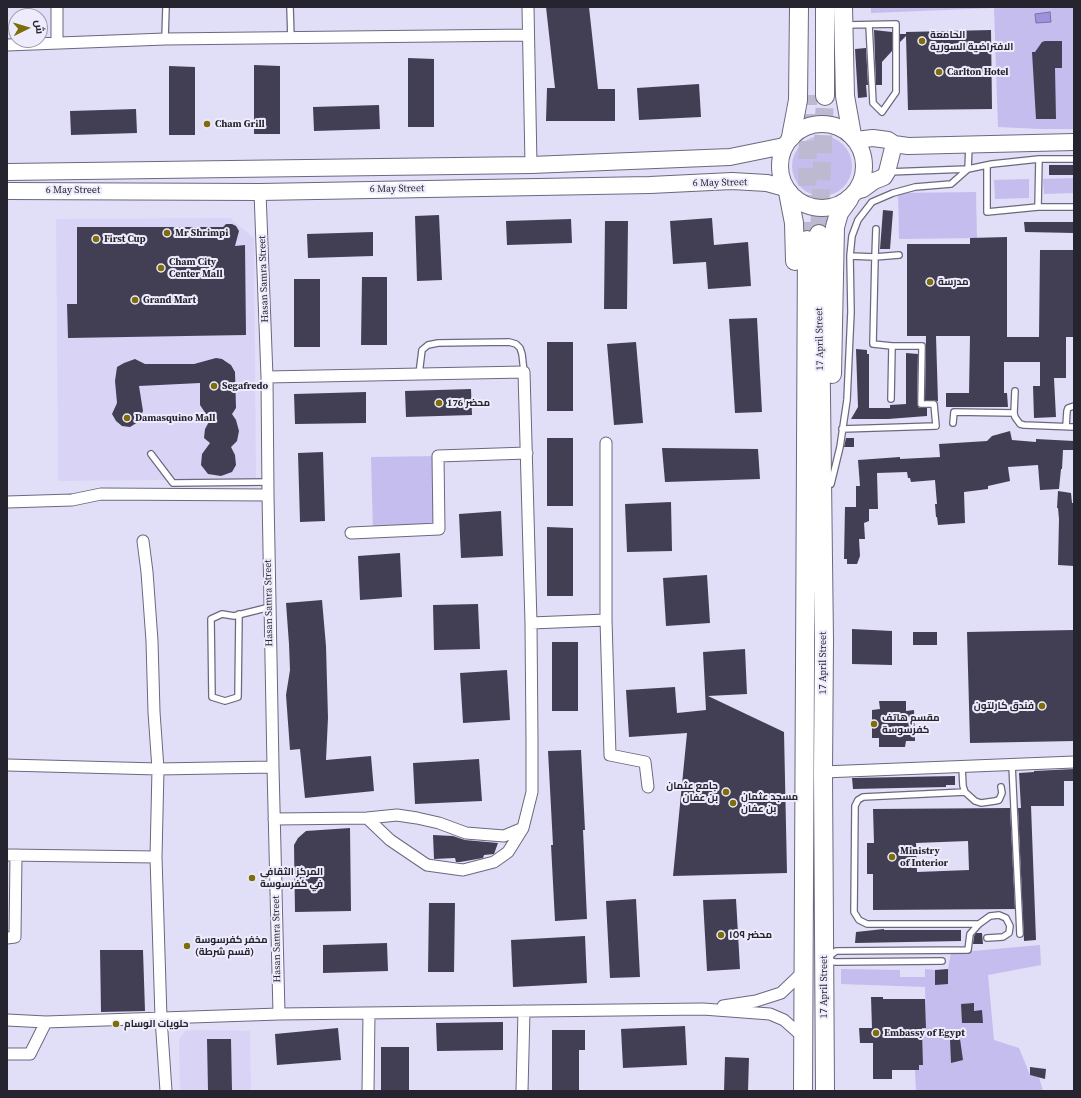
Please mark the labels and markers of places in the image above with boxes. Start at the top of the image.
place label: الحامعة الافتراضية السورية [930,29,1013,52]
marker: الحامعة الافتراضية السورية [917,36,927,46]
place label: Carlton Hotel [947,66,1008,78]
marker: Carlton Hotel [934,67,944,77]
place label: Cham Grill [215,118,265,130]
marker: Cham Grill [202,119,212,129]
place label: Mr Shrimpi [175,227,228,239]
marker: Mr Shrimpi [162,228,172,238]
place label: First Cup [104,233,146,245]
marker: First Cup [91,234,101,244]
place label: Cham City Center Mall [169,256,223,280]
marker: Cham City Center Mall [156,263,166,273]
place label: مدرسة [938,276,969,288]
marker: مدرسة [925,277,935,287]
place label: Grand Mart [143,294,196,306]
marker: Grand Mart [130,295,140,305]
place label: Segafredo [222,380,268,392]
marker: Segafredo [209,381,219,391]
place label: محضر 176 [447,397,490,409]
marker: محضر 176 [434,398,444,408]
place label: Damasquino Mall [135,412,216,424]
marker: Damasquino Mall [122,413,132,423]
place label: فندق كارلتون [974,700,1034,712]
marker: فندق كارلتون [1037,701,1047,711]
place label: مقسم هاتف كفرسوسة [882,712,940,736]
marker: مقسم هاتف كفرسوسة [869,719,879,729]
place label: جامع عثمان بن عفان [666,780,718,804]
marker: جامع عثمان بن عفان [721,787,731,797]
place label: مسجد عثمان بن عفان [741,791,798,814]
marker: مسجد عثمان بن عفان [728,798,738,808]
place label: Ministry of Interior [900,845,948,868]
marker: Ministry of Interior [887,852,897,862]
place label: المركز الثقافي في كفرسوسة [260,866,323,890]
marker: المركز الثقافي في كفرسوسة [247,873,257,883]
place label: محضر ١٥٩ [729,929,772,941]
marker: محضر ١٥٩ [716,930,726,940]
place label: مخفر كفرسوسة (قسم شرطة) [195,934,268,958]
marker: مخفر كفرسوسة (قسم شرطة) [182,941,192,951]
place label: حلويات الوسام [124,1018,189,1030]
marker: حلويات الوسام [111,1019,121,1029]
place label: Embassy of Egypt [884,1027,965,1039]
marker: Embassy of Egypt [871,1028,881,1038]

